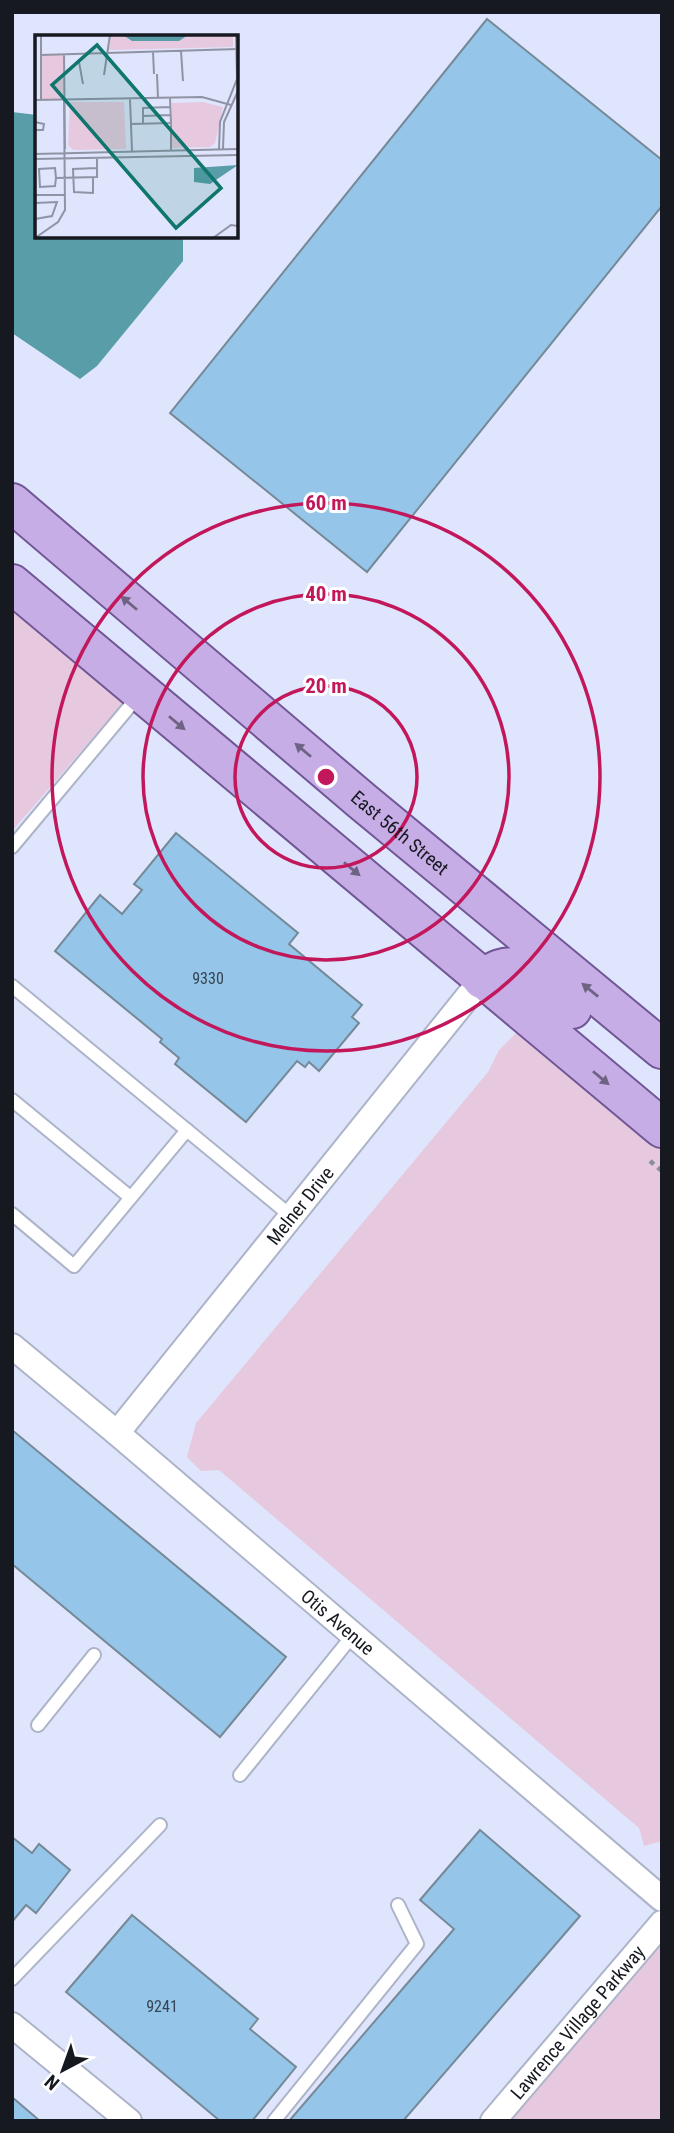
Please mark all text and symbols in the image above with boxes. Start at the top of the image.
inset map [35,35,238,238]
text: 60 m [305,491,347,515]
text: 40 m [305,582,347,606]
one-way arrow [121,596,138,611]
text: 20 m [305,674,347,698]
one-way arrow [168,715,186,731]
one-way arrow [294,743,311,758]
centre of rings [314,765,338,789]
street label: East 56th Street [346,786,453,880]
one-way arrow [343,861,360,876]
house number: 9330 [192,969,224,988]
one-way arrow [582,983,600,998]
one-way arrow [592,1070,610,1086]
street label: Melner Drive [262,1162,339,1250]
street label: Otis Avenue [296,1585,379,1660]
street label: Lawrence Village Parkway [506,1941,650,2104]
house number: 9241 [146,1997,178,2016]
north arrow [28,2035,98,2105]
text: N [40,2070,64,2095]

